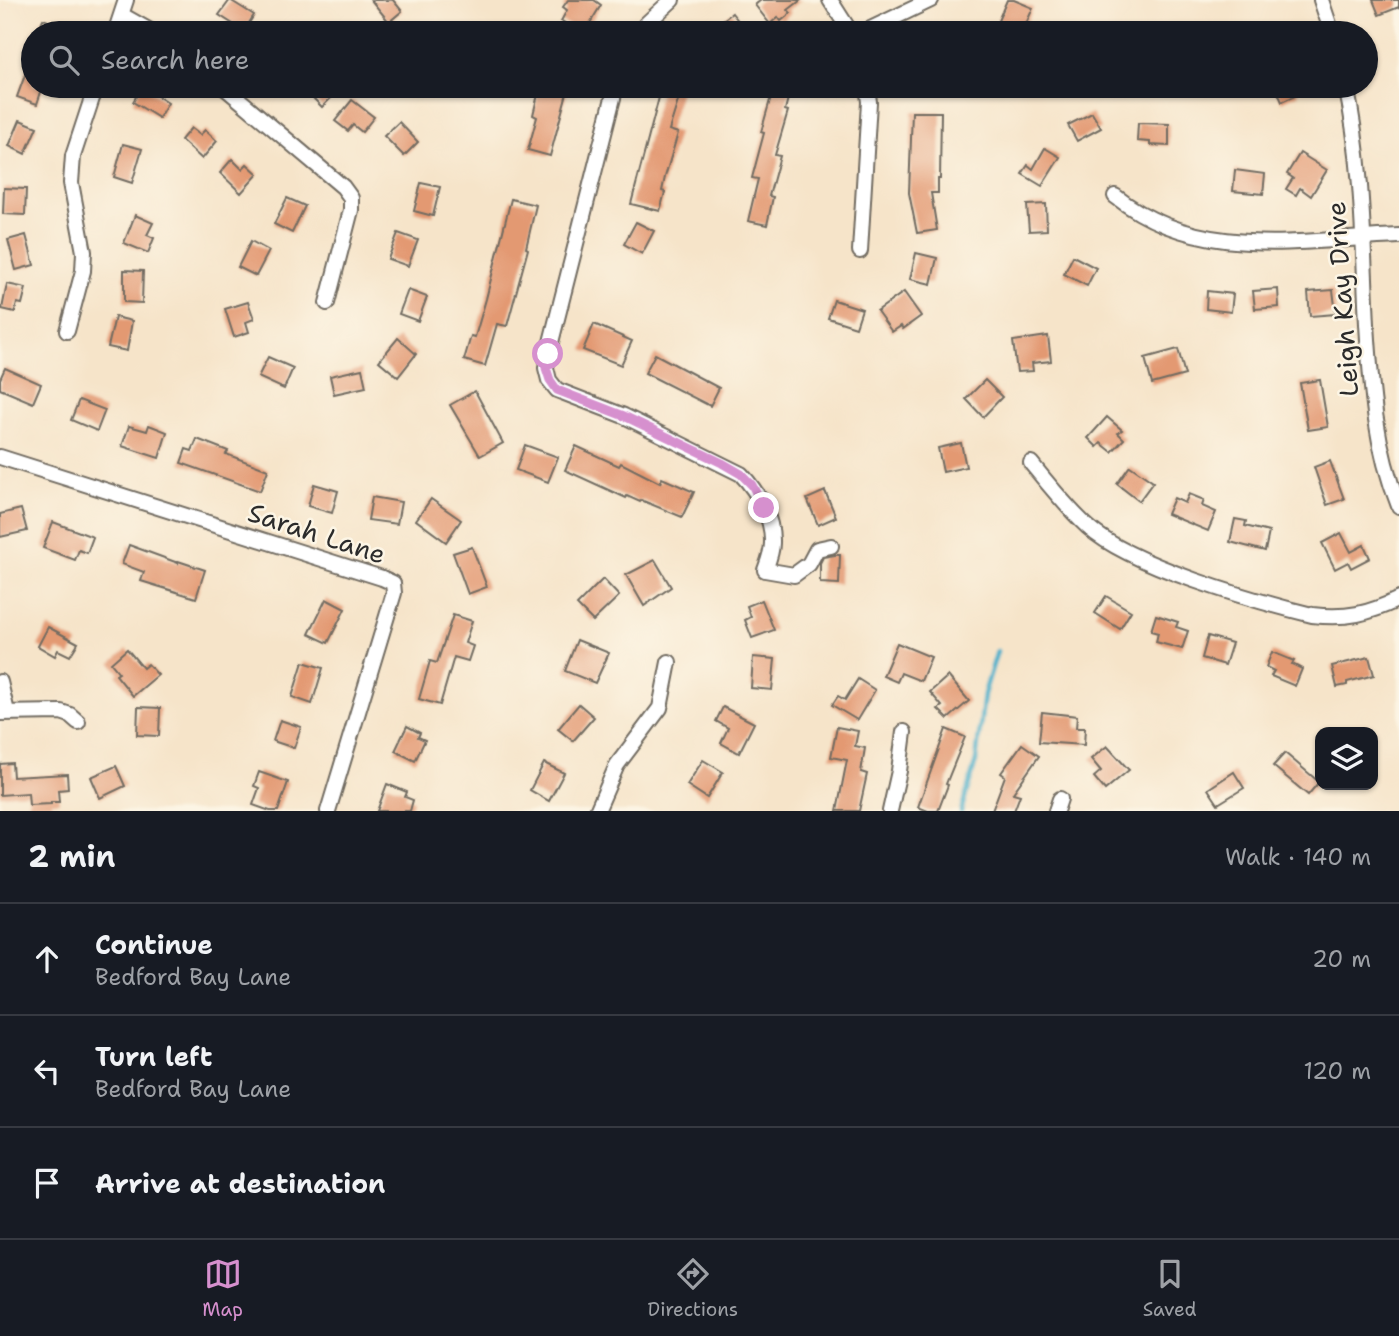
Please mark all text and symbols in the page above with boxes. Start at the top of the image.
search box [21,21,1378,98]
icon: search [45,41,83,79]
text: Search here [101,42,250,77]
street label: Leigh Kay Drive [1318,200,1366,398]
route start [532,338,563,369]
route end [748,492,779,523]
street label: Sarah Lane [244,494,390,572]
map controls [1315,727,1378,790]
button: layers [1315,727,1378,790]
text: 2 min [28,836,115,877]
text: Walk · 140 m [1225,842,1371,872]
text: Continue [95,927,213,962]
icon: ahead [28,940,66,978]
text: 20 m [1312,944,1371,974]
text: Bedford Bay Lane [95,962,291,992]
text: Turn left [95,1039,212,1074]
icon: left [28,1052,66,1090]
text: 120 m [1303,1056,1371,1086]
text: Bedford Bay Lane [95,1074,291,1104]
icon: arrive [28,1164,66,1202]
text: Arrive at destination [95,1166,385,1201]
tab: Map [202,1255,243,1322]
tab: Directions [648,1255,738,1322]
tab: Saved [1143,1255,1197,1322]

